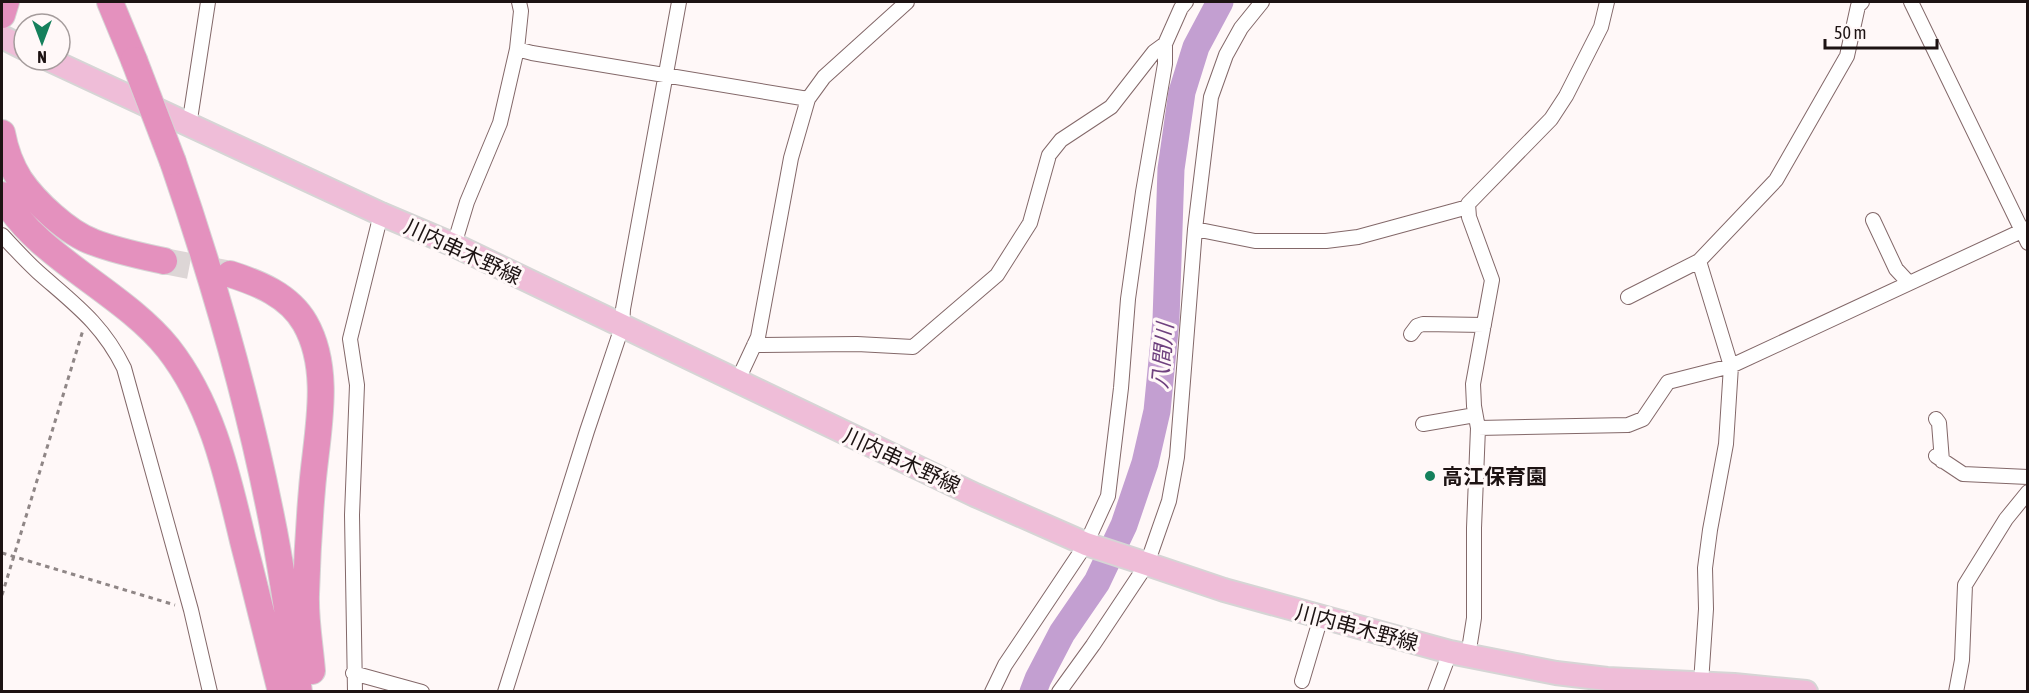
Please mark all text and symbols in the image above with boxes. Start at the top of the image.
north arrow [12,12,72,72]
scale bar [1825,12,1938,50]
text: 50 m [1834,22,1866,43]
text: N [37,48,47,66]
street label: 川内串木野線 [401,213,525,289]
water label: 八間川 [1146,320,1178,390]
street label: 川内串木野線 [840,422,964,498]
place label: 高江保育園 [1442,464,1547,488]
marker: 高江保育園 [1423,469,1437,483]
street label: 川内串木野線 [1293,599,1421,655]

